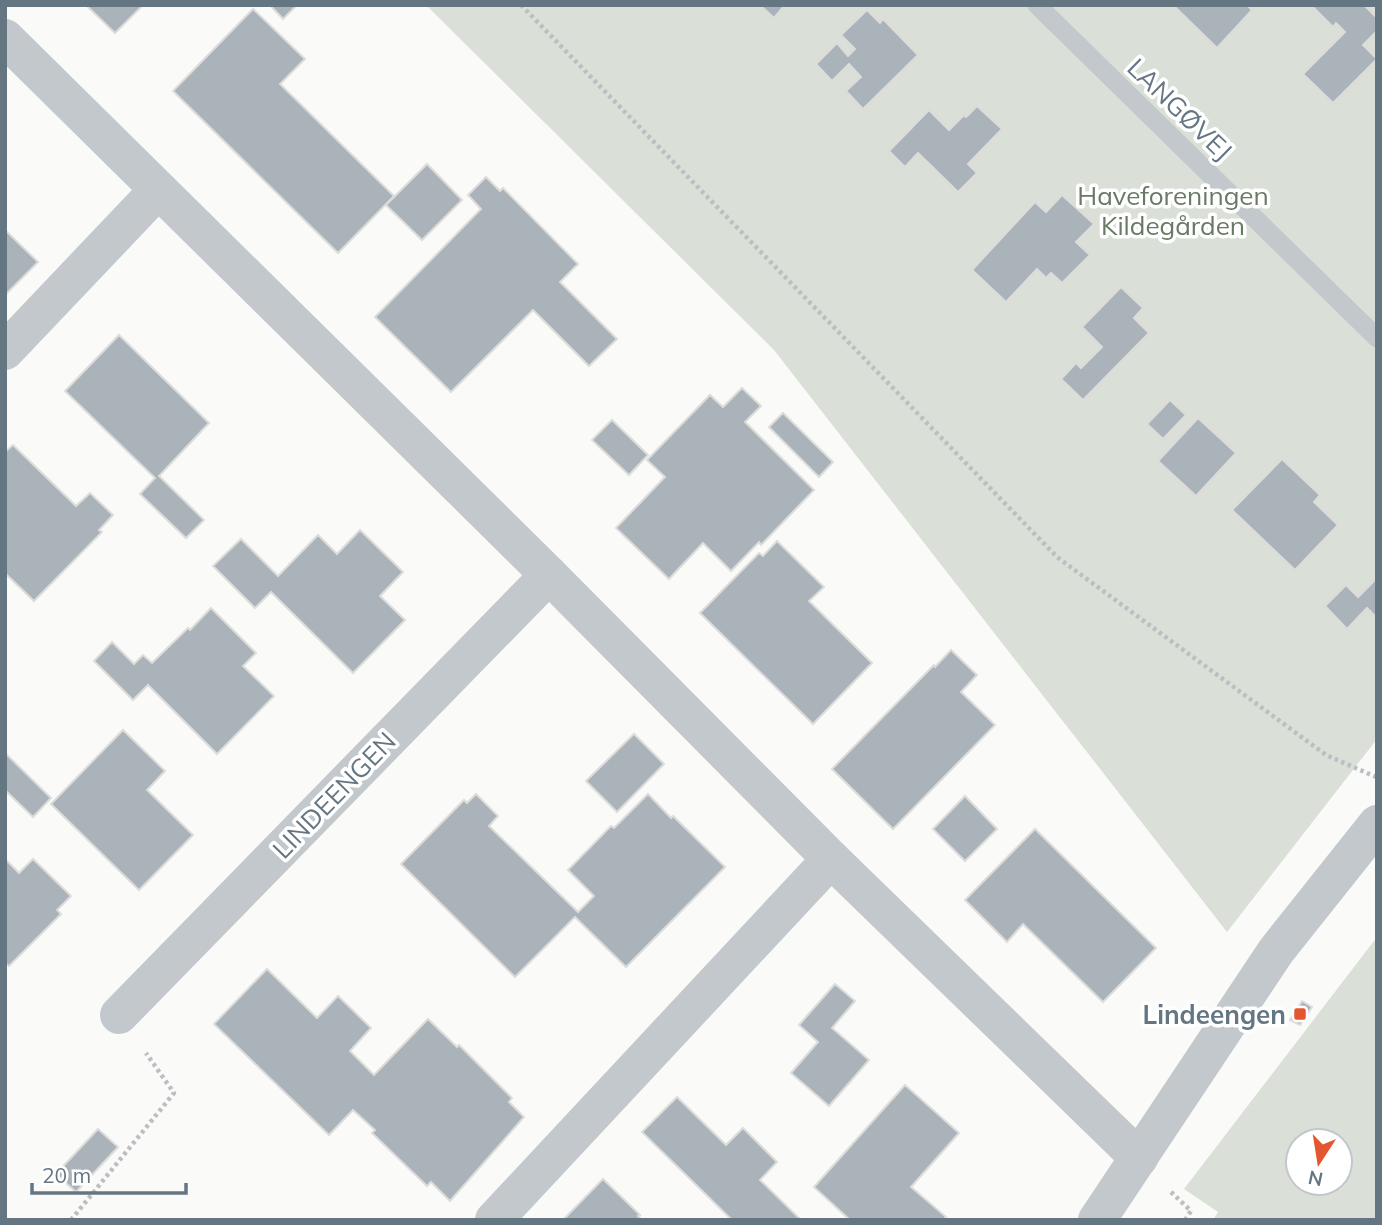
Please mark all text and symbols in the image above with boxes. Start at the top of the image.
street label: LANGØVEJ [1121,51,1239,167]
park label: Haveforeningen Kildegården [1077,179,1269,242]
street label: LINDEENGEN [265,725,403,865]
place label: Lindeengen [1143,998,1286,1031]
marker: Lindeengen [1292,1006,1308,1022]
north arrow [1284,1127,1354,1197]
scale bar [32,1152,186,1196]
text: 20 m [42,1162,91,1188]
text: N [1306,1165,1325,1192]

